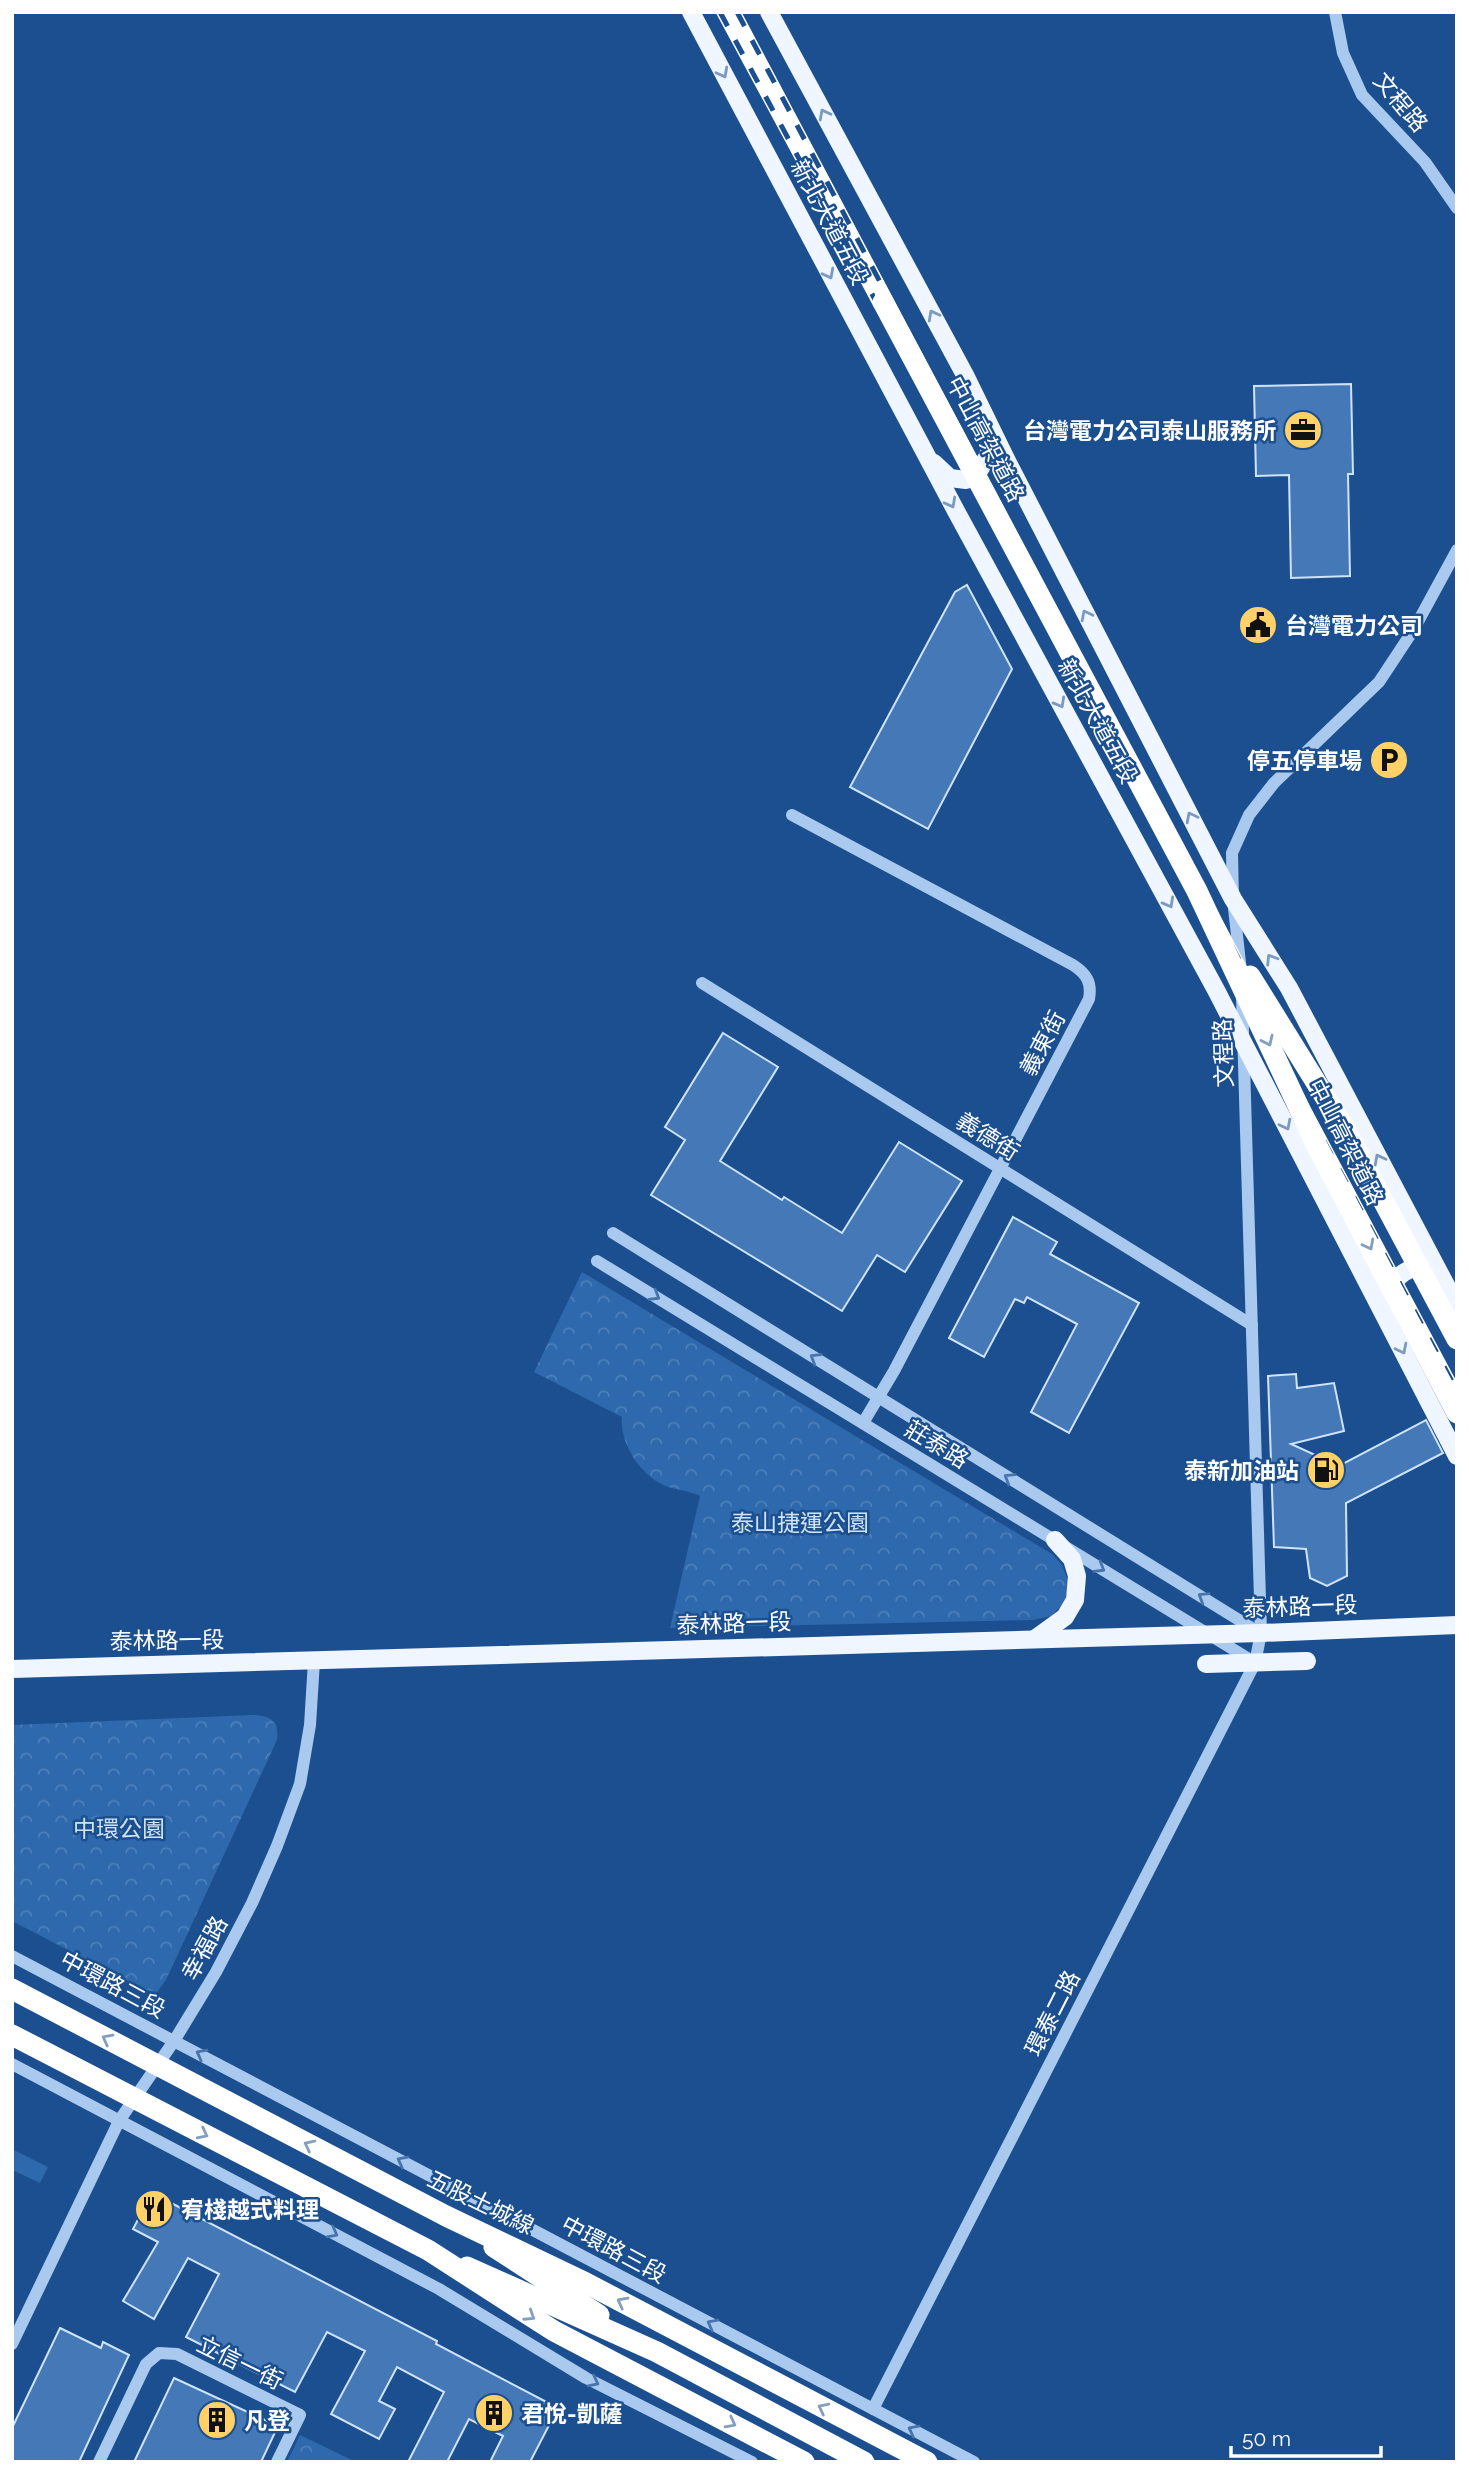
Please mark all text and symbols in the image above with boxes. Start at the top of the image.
one-way arrow [714,65,728,78]
street label: 文程路 [1368,67,1434,137]
one-way arrow [819,109,833,122]
street label: 新北大道五段 [786,155,874,289]
one-way arrow [821,266,835,279]
one-way arrow [927,309,941,322]
street label: 中山高架道路 [942,372,1030,506]
office icon: 台灣電力公司泰山服務所 [1282,409,1324,451]
place label: 台灣電力公司泰山服務所 [1023,417,1276,444]
one-way arrow [943,496,957,508]
public building icon: 台灣電力公司 [1237,604,1279,646]
one-way arrow [1081,610,1094,622]
place label: 台灣電力公司 [1285,612,1423,639]
street label: 新北大道五段 [1053,654,1143,788]
one-way arrow [1052,696,1065,708]
parking icon: 停五停車場 [1368,739,1410,781]
place label: 停五停車場 [1247,747,1362,774]
one-way arrow [1185,812,1199,824]
one-way arrow [1161,896,1174,908]
one-way arrow [1266,953,1279,966]
street label: 義東街 [1014,1006,1070,1080]
street label: 文程路 [1208,1018,1238,1088]
one-way arrow [1260,1034,1274,1046]
street label: 中山高架道路 [1303,1074,1389,1210]
street label: 義德街 [952,1106,1024,1166]
one-way arrow [1278,1118,1292,1130]
one-way arrow [1374,1153,1387,1166]
one-way arrow [1361,1238,1374,1250]
one-way arrow [648,1288,661,1301]
one-way arrow [1393,1342,1407,1354]
one-way arrow [810,1354,823,1367]
street label: 莊泰路 [900,1415,974,1473]
fuel station icon: 泰新加油站 [1305,1449,1347,1491]
place label: 泰新加油站 [1184,1457,1299,1484]
one-way arrow [1004,1473,1017,1486]
park label: 泰山捷運公園 [731,1509,869,1536]
one-way arrow [1093,1560,1106,1573]
street label: 泰林路一段 [1242,1591,1358,1621]
one-way arrow [1197,1593,1210,1606]
street label: 泰林路一段 [676,1608,792,1638]
street label: 泰林路一段 [109,1625,225,1655]
park label: 中環公園 [73,1815,165,1842]
street label: 幸福路 [175,1911,233,1985]
street label: 中環路三段 [56,1945,170,2023]
street label: 環泰二路 [1019,1966,1085,2060]
one-way arrow [102,2034,115,2048]
one-way arrow [196,2049,208,2063]
one-way arrow [196,2125,209,2139]
one-way arrow [304,2139,316,2153]
one-way arrow [397,2155,410,2169]
street label: 五股土城線 [423,2165,539,2239]
restaurant icon: 宥棧越式料理 [133,2188,175,2230]
place label: 宥棧越式料理 [181,2196,319,2223]
street label: 中環路三段 [557,2210,671,2288]
one-way arrow [326,2225,338,2238]
one-way arrow [617,2296,629,2310]
one-way arrow [523,2307,536,2320]
one-way arrow [707,2319,719,2332]
street label: 立信一街 [193,2330,287,2394]
one-way arrow [587,2373,600,2387]
building icon: 君悅-凱薩 [473,2392,515,2434]
building icon: 凡登 [196,2399,238,2441]
place label: 君悅-凱薩 [521,2400,623,2427]
one-way arrow [818,2402,830,2416]
place label: 凡登 [244,2407,290,2434]
scale bar [1231,2414,1382,2458]
one-way arrow [723,2415,736,2429]
one-way arrow [908,2425,920,2438]
text: 50 m [1242,2426,1291,2451]

